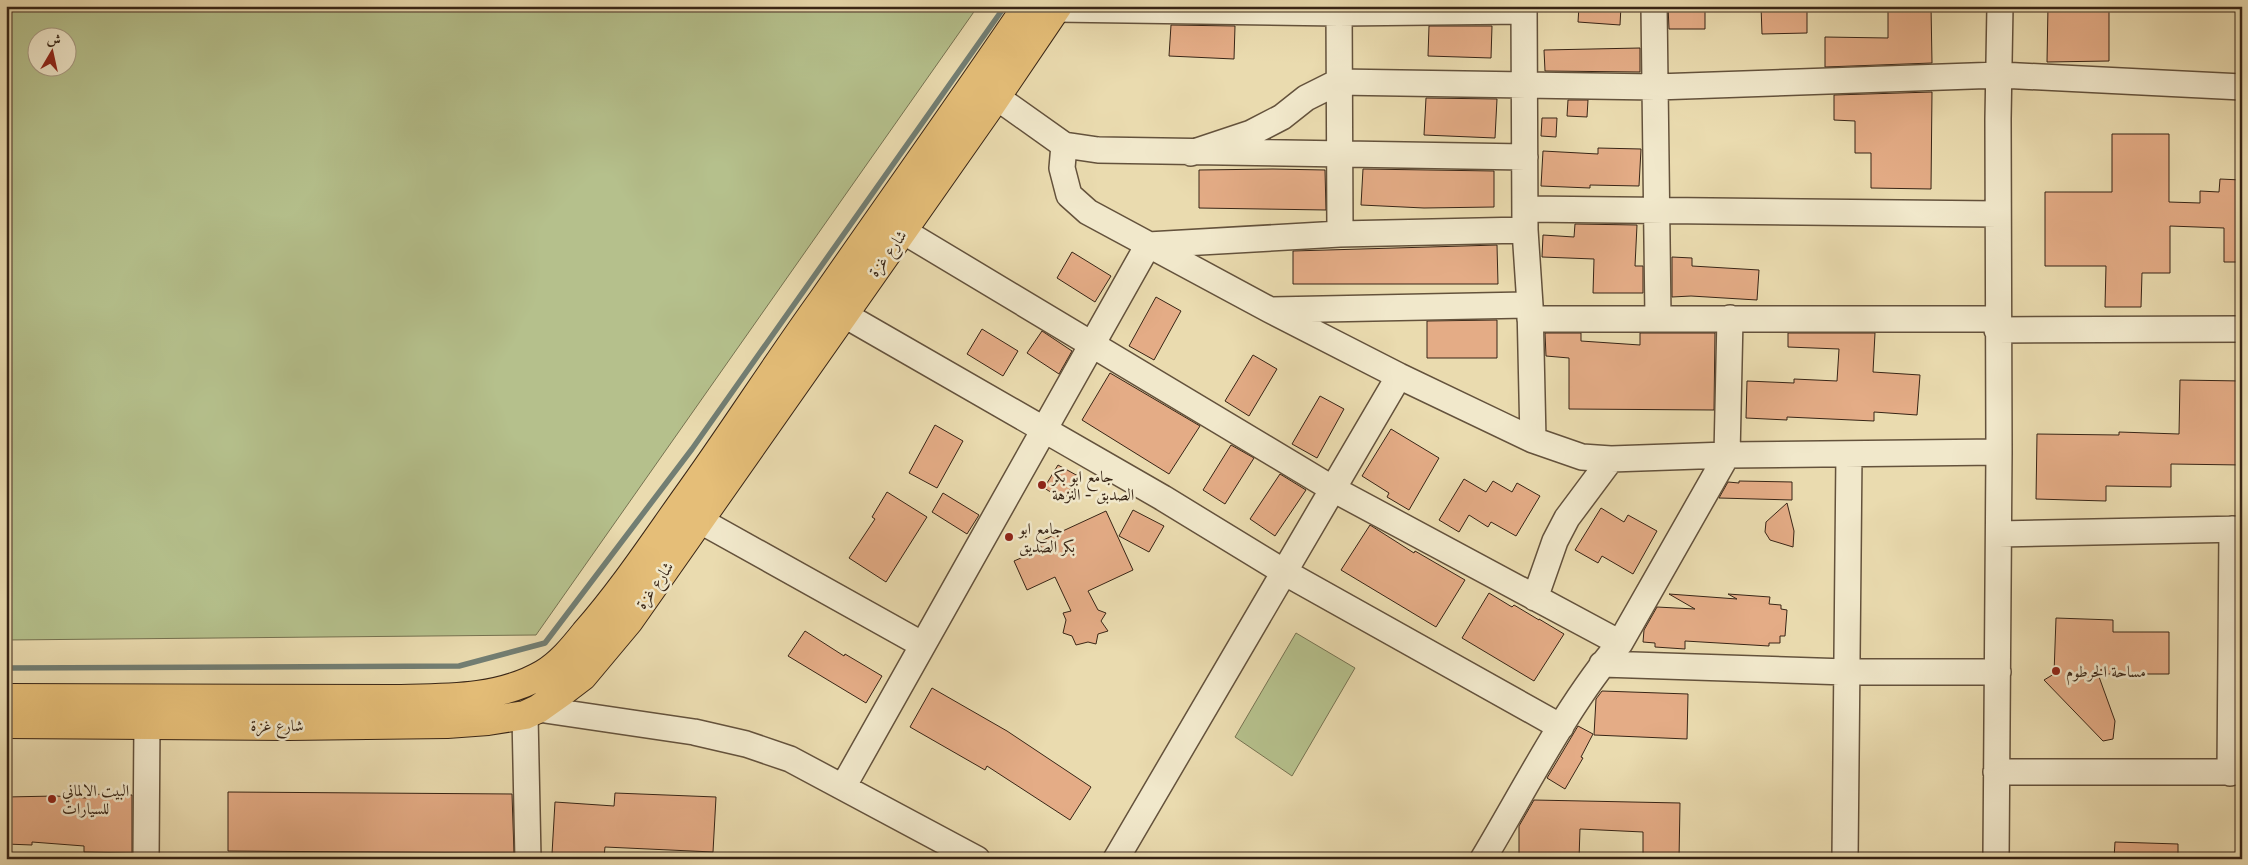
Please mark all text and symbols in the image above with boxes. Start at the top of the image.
north arrow [28,28,78,78]
text: ش [46,29,62,49]
street label: شارع غزة [863,226,914,283]
place label: جامع ابو بكر الصدبق - النزهة [1050,466,1134,505]
marker: جامع ابو بكر الصدبق - النزهة [1036,479,1048,491]
place label: جامع ابو بكر الصديق [1017,518,1075,557]
marker: جامع ابو بكر الصديق [1003,531,1015,543]
street label: شارع غزة [631,557,681,615]
place label: مساحة الخرطوم [2066,661,2146,686]
marker: مساحة الخرطوم [2050,665,2062,677]
street label: شارع غزة [250,715,304,739]
place label: البيت الالماني للسيارات [62,780,129,818]
marker: البيت الالماني للسيارات [46,793,58,805]

